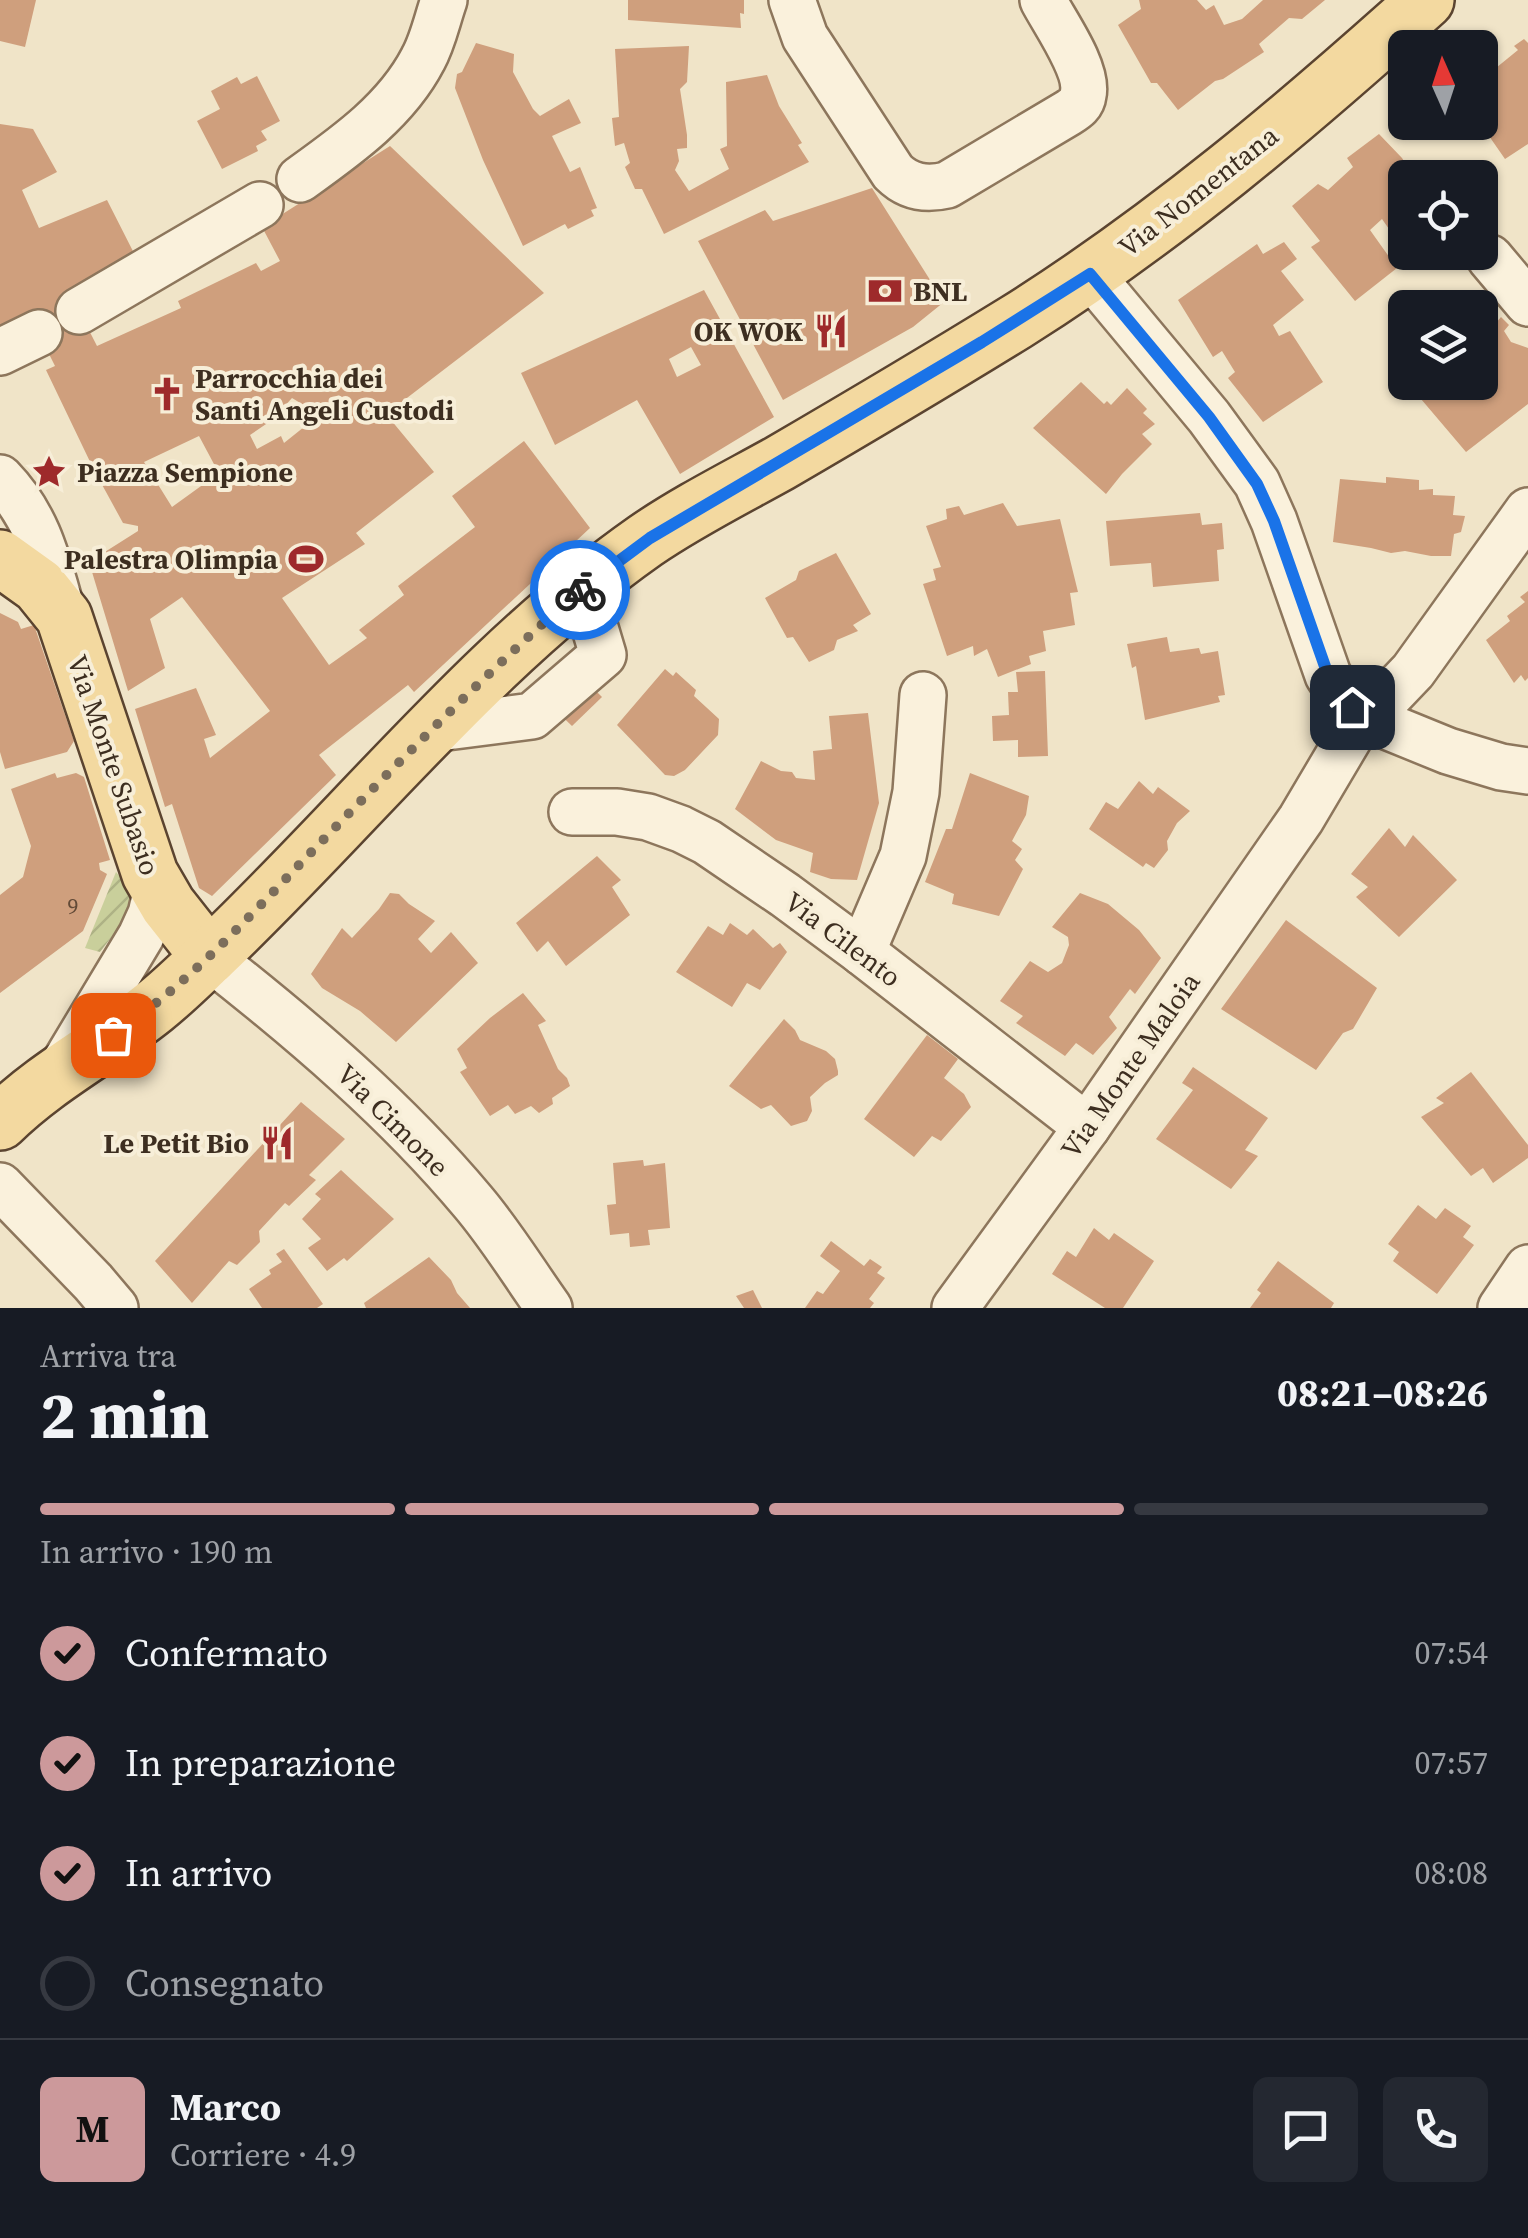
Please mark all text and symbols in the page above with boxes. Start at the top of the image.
north arrow [1388,30,1498,140]
map controls [1388,30,1498,400]
street label: Via Nomentana [1110,116,1287,266]
button: locate [1388,160,1498,270]
bank icon: BNL [866,272,904,310]
place label: BNL [913,272,967,310]
button: layers [1388,290,1498,400]
place label: OK WOK [694,312,804,350]
restaurant icon: OK WOK [812,312,850,350]
place label: Parrocchia dei Santi Angeli Custodi [195,359,454,429]
church icon: Parrocchia dei Santi Angeli Custodi [148,375,186,413]
place icon: Piazza Sempione [30,453,68,491]
place label: Piazza Sempione [77,453,293,491]
place label: Palestra Olimpia [64,540,278,578]
sports icon: Palestra Olimpia [287,540,325,578]
courier [530,540,630,640]
icon: bike [553,563,608,618]
street label: Via Monte Subasio [58,650,170,880]
pin [1310,665,1395,750]
icon: home [1325,680,1380,735]
street label: Via Cilento [777,883,909,995]
house number: 9 [67,891,79,921]
street label: Via Monte Maloia [1052,964,1209,1166]
pin [71,993,156,1078]
icon: bag [86,1008,141,1063]
street label: Via Cimone [328,1055,458,1185]
place label: Le Petit Bio [103,1124,249,1162]
restaurant icon: Le Petit Bio [258,1124,296,1162]
text: Arriva tra [40,1334,177,1378]
text: 08:21–08:26 [1277,1367,1488,1419]
text: 2 min [40,1371,210,1460]
text: In arrivo · 190 m [40,1530,273,1574]
icon: check [40,1626,95,1681]
text: Confermato [125,1627,328,1679]
text: 07:54 [1414,1631,1488,1675]
icon: check [40,1736,95,1791]
text: In preparazione [125,1737,396,1789]
text: 07:57 [1414,1741,1488,1785]
icon: check [40,1846,95,1901]
text: In arrivo [125,1847,272,1899]
text: 08:08 [1414,1851,1488,1895]
text: Consegnato [125,1957,324,2009]
button: chat [1253,2077,1358,2182]
button: phone [1383,2077,1488,2182]
text: Marco [170,2081,281,2133]
text: M [75,2103,110,2155]
text: Corriere · 4.9 [170,2133,356,2177]

